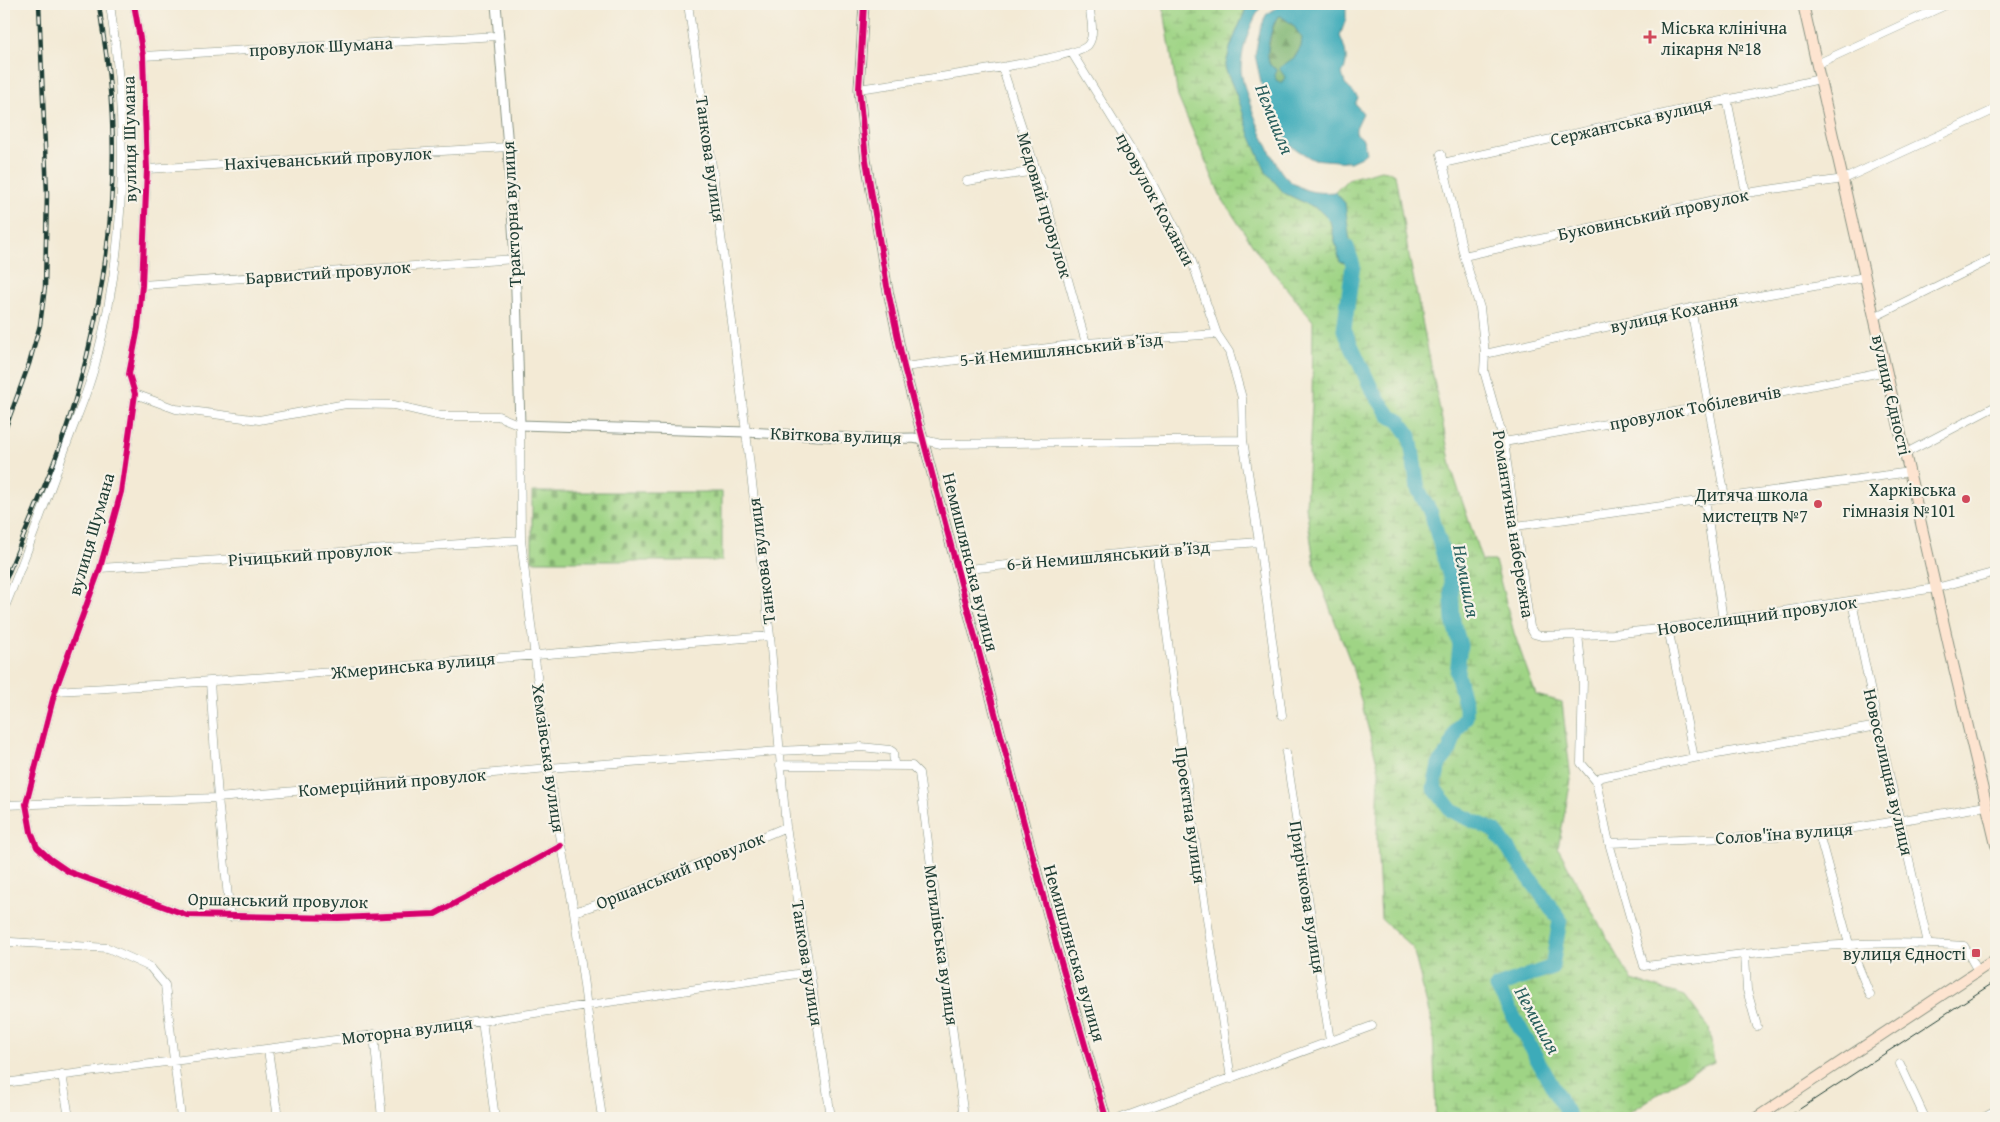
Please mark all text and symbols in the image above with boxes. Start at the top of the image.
place label: Міська клінічна лікарня №18 [1661,14,1788,62]
street label: провулок Шумана [248,29,394,63]
marker: Міська клінічна лікарня №18 [1643,30,1657,44]
street label: вулиця Шумана [114,75,144,202]
water label: Немишля [1248,79,1302,159]
street label: Сержантська вулиця [1547,89,1715,153]
street label: Танкова вулиця [689,94,733,224]
street label: провулок Коханки [1109,127,1203,271]
street label: Медовий провулок [1010,129,1080,282]
street label: Нахічеванський провулок [224,139,433,177]
street label: Тракторна вулиця [494,140,528,288]
street label: Буковинський провулок [1555,180,1752,247]
street label: Барвистий провулок [244,253,412,291]
street label: вулиця Кохання [1608,286,1740,340]
street label: 5-й Немишлянський в’їзд [958,325,1164,373]
street label: вулиця Єдності [1865,332,1919,458]
street label: провулок Тобілевичів [1607,377,1783,437]
street label: Квіткова вулиця [770,419,902,451]
street label: Романтична набережна [1486,428,1542,620]
street label: вулиця Шумана [61,469,122,599]
street label: Немишлянська вулиця [936,470,1006,654]
place label: Харківська гімназія №101 [1843,476,1956,524]
place label: Дитяча школа мистецтв №7 [1694,481,1808,529]
marker: Харківська гімназія №101 [1960,493,1972,505]
street label: Танкова вулиця [740,496,782,626]
marker: Дитяча школа мистецтв №7 [1812,498,1824,510]
street label: 6-й Немишлянський в’їзд [1005,533,1211,577]
street label: Річицький провулок [227,535,393,573]
water label: Немишля [1446,542,1488,620]
street label: Новоселищний провулок [1655,588,1859,642]
street label: Жмеринська вулиця [329,644,496,686]
street label: Хемзівська вулиця [525,682,573,834]
street label: Новоселищна вулиця [1857,686,1921,858]
street label: Проектна вулиця [1168,745,1214,885]
street label: Комерційний провулок [297,760,488,804]
street label: Солов'їна вулиця [1714,815,1854,851]
street label: Прирічкова вулиця [1283,819,1333,975]
street label: Оршанський провулок [591,824,769,916]
street label: Немишлянська вулиця [1037,861,1113,1045]
street label: Могилівська вулиця [917,863,967,1027]
street label: Оршанський провулок [188,885,369,915]
street label: Танкова вулиця [785,898,831,1028]
place label: вулиця Єдності [1843,940,1966,967]
marker: вулиця Єдності [1970,947,1982,959]
water label: Немишля [1508,981,1568,1059]
street label: Моторна вулиця [340,1009,474,1051]

